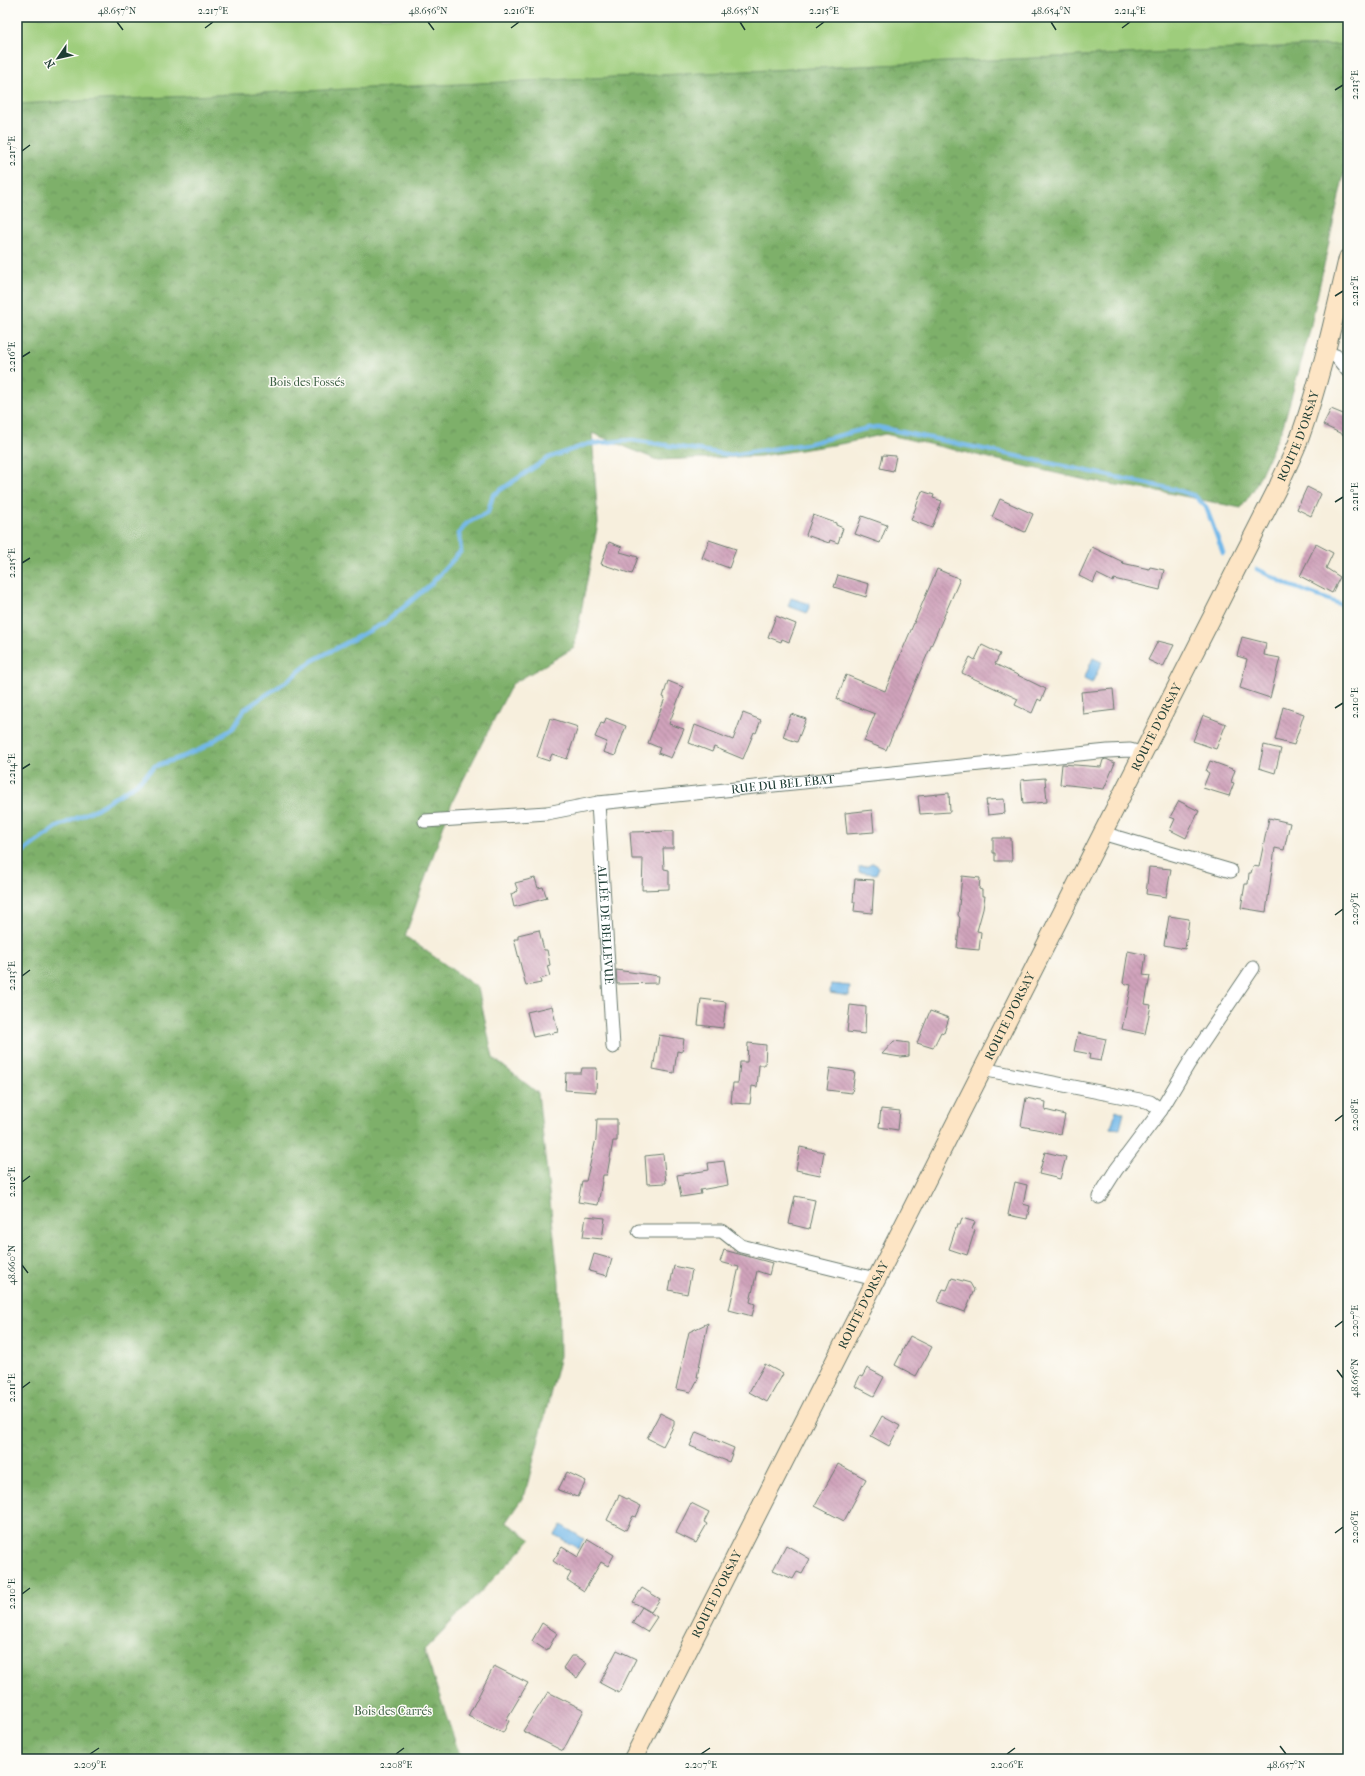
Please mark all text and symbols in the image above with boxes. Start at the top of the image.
text: 48.657°N [98,5,137,17]
text: 2.217°E [198,5,228,17]
text: 48.656°N [408,5,448,17]
text: 2.216°E [504,5,534,17]
text: 48.655°N [721,5,759,17]
text: 2.215°E [809,5,839,17]
text: 48.654°N [1031,5,1071,17]
text: 2.214°E [1114,5,1146,17]
north arrow [38,38,78,78]
text: N [42,56,58,70]
text: 2.213°E [1349,70,1361,100]
text: 2.217°E [6,136,18,166]
text: 2.212°E [1349,276,1361,306]
text: 2.216°E [6,342,18,372]
park label: Bois des Fossés [269,375,345,389]
street label: ROUTE D'ORSAY [1274,388,1322,484]
text: 2.211°E [1349,482,1361,512]
text: 2.215°E [6,548,18,578]
street label: ROUTE D'ORSAY [1128,680,1185,773]
text: 2.210°E [1349,688,1361,719]
text: 2.214°E [6,753,18,785]
street label: RUE DU BEL ÉBAT [730,772,836,796]
street label: ALLÉE DE BELLEVUE [595,864,616,985]
text: 2.209°E [1349,893,1361,925]
text: 2.213°E [6,961,18,991]
street label: ROUTE D'ORSAY [982,969,1038,1062]
text: 2.208°E [1349,1099,1361,1131]
text: 2.212°E [6,1167,18,1197]
text: 48.660°N [6,1244,18,1285]
street label: ROUTE D'ORSAY [835,1258,892,1351]
text: 2.207°E [1349,1305,1361,1337]
text: 48.656°N [1349,1358,1361,1398]
text: 2.211°E [6,1373,18,1403]
text: 2.206°E [1349,1511,1361,1543]
street label: ROUTE D'ORSAY [689,1547,745,1640]
text: 2.210°E [6,1579,18,1610]
park label: Bois des Carrés [354,1704,433,1718]
text: 2.209°E [74,1759,106,1771]
text: 2.208°E [380,1759,412,1771]
text: 2.207°E [685,1759,717,1771]
text: 2.206°E [991,1759,1023,1771]
text: 48.657°N [1267,1759,1306,1771]

